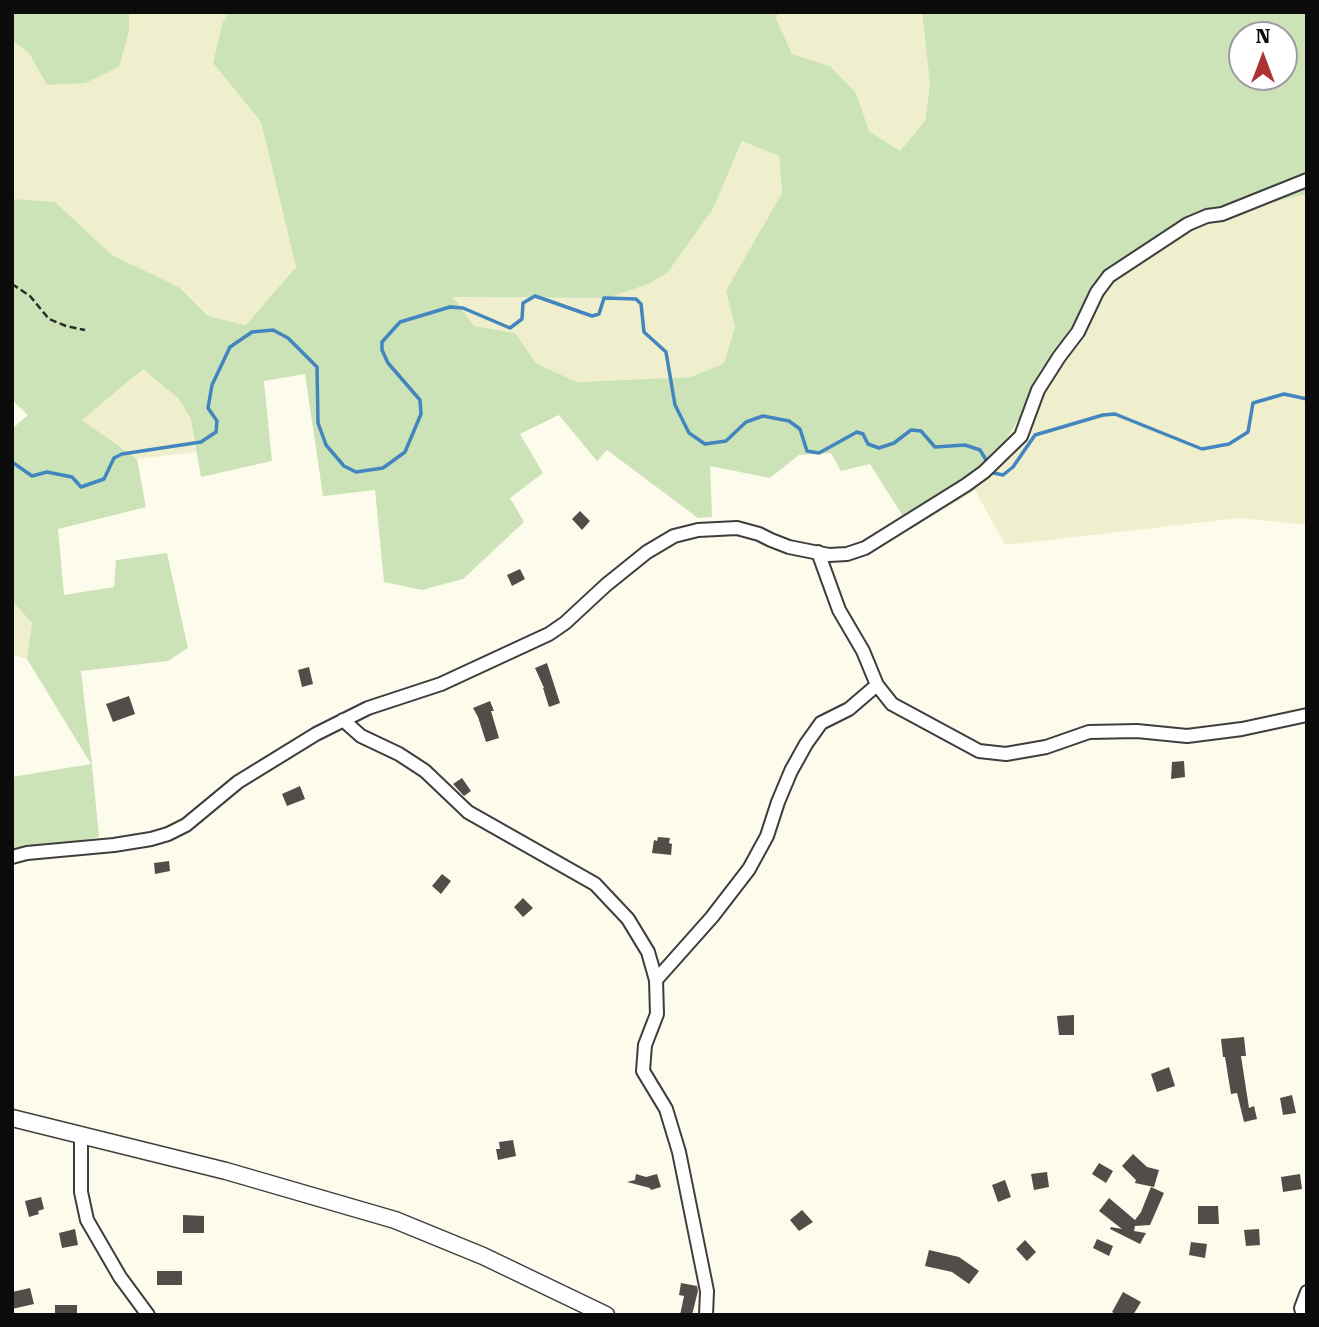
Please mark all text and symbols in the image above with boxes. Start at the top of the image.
north arrow [1228,21,1298,91]
text: N [1256,25,1270,48]

